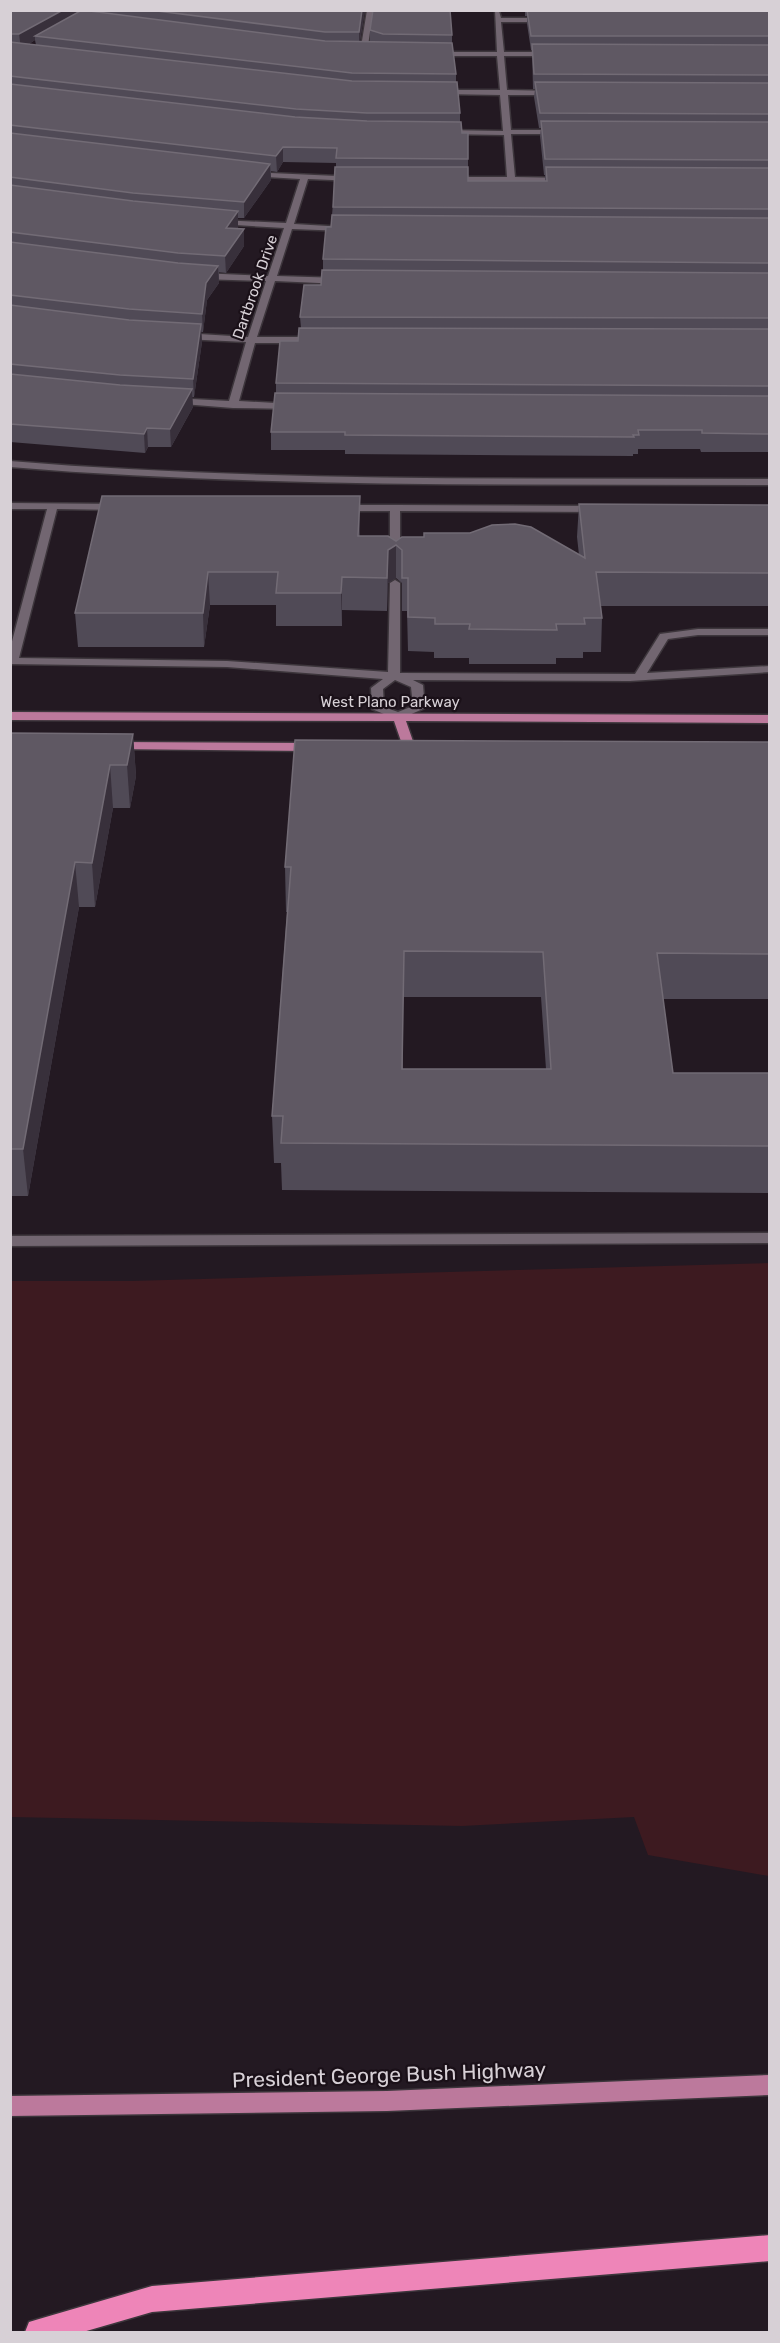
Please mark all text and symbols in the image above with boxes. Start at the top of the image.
street label: Dartbrook Drive [229,232,281,342]
street label: West Plano Parkway [320,693,460,711]
street label: President George Bush Highway [231,2057,547,2092]

